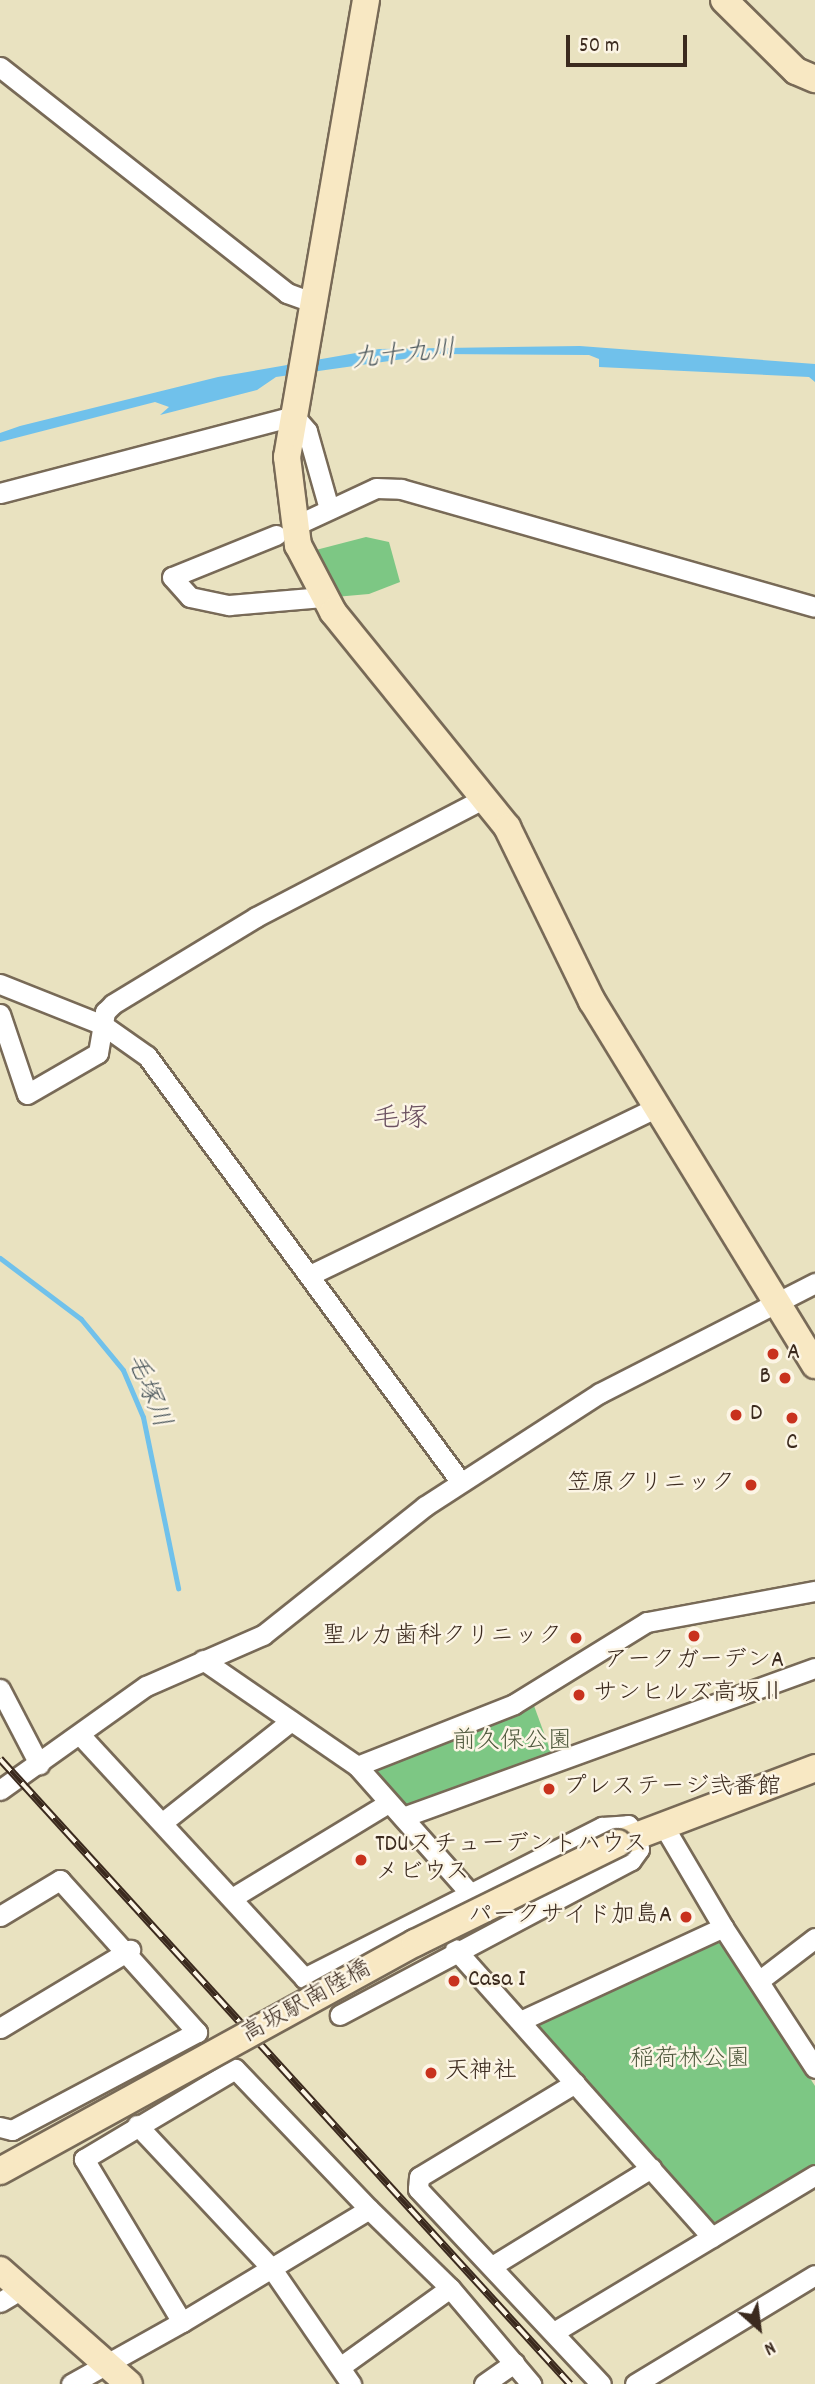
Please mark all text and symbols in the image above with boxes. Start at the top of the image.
scale bar [570,21,691,65]
text: 50 m [579,32,619,62]
water label: 九十九川 [351,335,457,377]
district label: 毛塚 [372,1104,428,1138]
place label: A [787,1340,800,1368]
marker: A [765,1346,781,1362]
water label: 毛塚川 [118,1349,176,1433]
place label: B [760,1364,771,1392]
marker: B [777,1370,793,1386]
place label: D [750,1401,762,1429]
marker: D [728,1407,744,1423]
marker: C [784,1410,800,1426]
place label: C [786,1430,798,1458]
place label: 笠原クリニック [567,1471,735,1499]
marker: 笠原クリニック [741,1475,761,1495]
place label: 聖ルカ歯科クリニック [322,1624,562,1652]
marker: アークガーデンA [686,1628,702,1644]
marker: 聖ルカ歯科クリニック [568,1630,584,1646]
place label: アークガーデンA [604,1648,784,1676]
place label: サンヒルズ高坂Ⅱ [593,1681,785,1709]
marker: サンヒルズ高坂Ⅱ [571,1687,587,1703]
park label: 前久保公園 [452,1729,572,1757]
place label: プレステージ弐番館 [563,1775,779,1803]
marker: プレステージ弐番館 [541,1781,557,1797]
place label: TDUスチューデントハウス メビウス [375,1832,649,1888]
marker: TDUスチューデントハウス メビウス [353,1852,369,1868]
place label: パークサイド加島A [467,1903,672,1931]
marker: パークサイド加島A [678,1909,694,1925]
street label: 高坂駅南陸橋 [237,1955,377,2051]
place label: Casa I [468,1967,525,1995]
marker: Casa I [446,1973,462,1989]
park label: 稲荷林公園 [630,2047,750,2075]
place label: 天神社 [445,2059,517,2087]
marker: 天神社 [423,2065,439,2081]
north arrow [724,2293,794,2363]
text: N [759,2333,780,2361]

